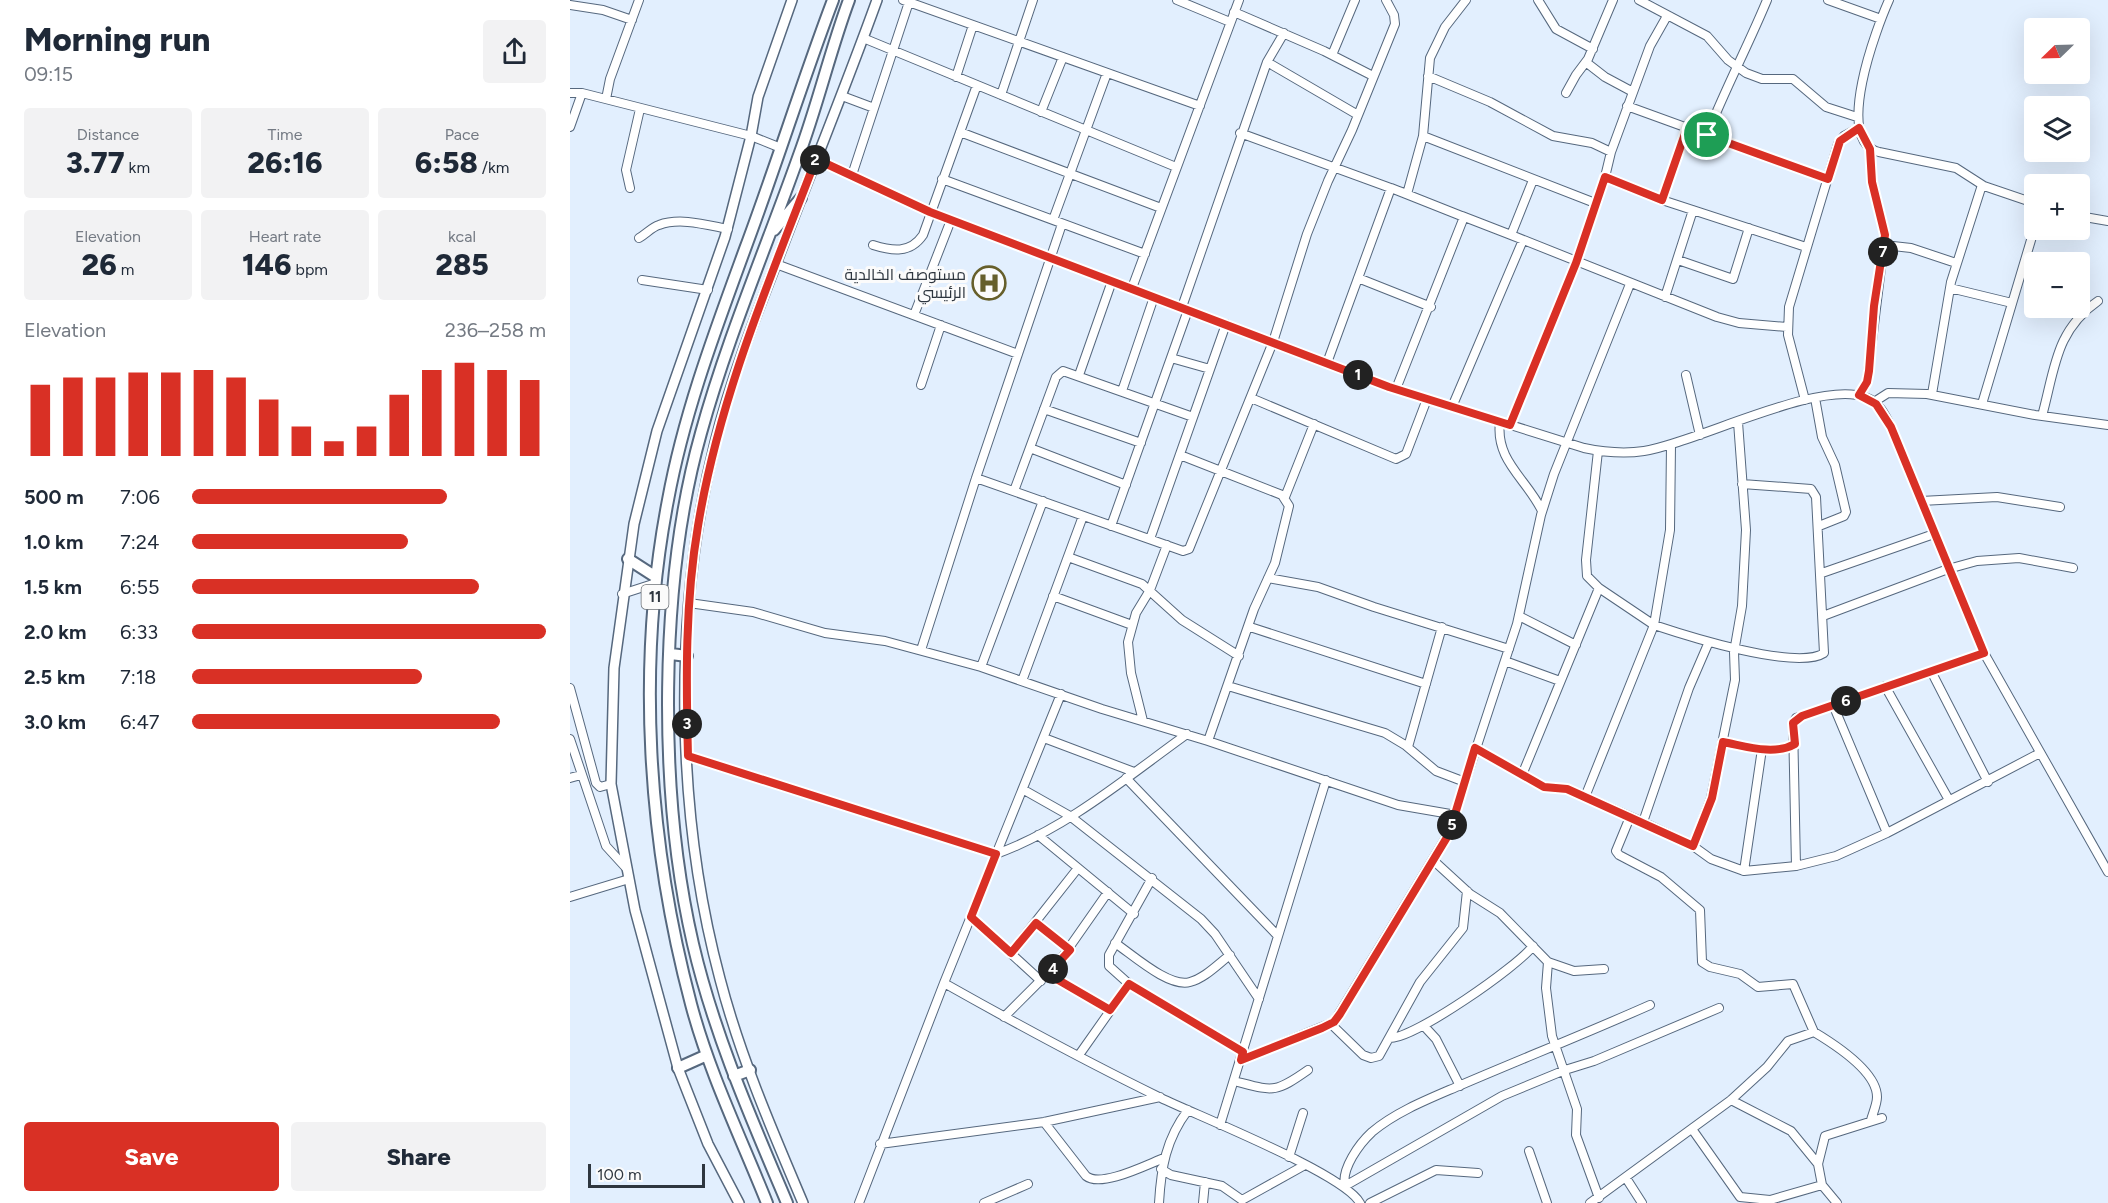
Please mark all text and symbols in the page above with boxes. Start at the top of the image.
north arrow [2024,18,2090,84]
map controls [2024,18,2090,318]
text: Morning run [24,20,210,59]
button: share [483,20,546,83]
text: 09:15 [24,62,73,86]
button: layers [2024,96,2090,162]
pin [1681,109,1732,160]
icon: arrive [1690,118,1723,151]
text: Distance [77,125,139,144]
text: Time [268,125,302,144]
text: Pace [445,125,479,144]
text: 3.77 [66,144,125,181]
text: 26:16 [247,144,323,181]
text: 6:58 [415,144,478,181]
pin: 2 [800,145,830,175]
text: 2 [810,150,820,169]
text: km [125,158,150,177]
text: /km [478,158,509,177]
button: + [2024,174,2090,240]
text: Elevation [75,227,141,246]
text: Heart rate [249,227,321,246]
text: kcal [448,227,476,246]
pin: 7 [1868,237,1898,267]
text: 7 [1879,242,1887,261]
text: 26 [82,246,117,283]
text: 146 [242,246,292,283]
text: 285 [435,246,489,283]
button: − [2024,252,2090,318]
text: m [117,260,134,279]
text: bpm [292,260,328,279]
place label: مستوصف الخالدية الرئيسي [845,265,966,305]
hospital icon: مستوصف الخالدية الرئيسي [971,265,1007,301]
text: Elevation [24,318,106,342]
text: 236–258 m [445,318,546,342]
pin: 1 [1343,360,1373,390]
text: 1 [1355,365,1361,384]
text: 500 m [24,485,84,509]
text: 7:06 [120,485,160,509]
text: 1.0 km [24,530,83,554]
text: 7:24 [120,530,159,554]
text: 1.5 km [24,575,82,599]
text: 6:55 [120,575,159,599]
road number: 11 [642,585,668,609]
text: 2.0 km [24,620,86,644]
text: 6:33 [120,620,158,644]
text: 2.5 km [24,665,85,689]
text: 7:18 [120,665,156,689]
pin: 6 [1831,686,1861,716]
text: 6 [1841,691,1851,710]
pin: 3 [672,709,702,739]
text: 3.0 km [24,710,86,734]
text: 6:47 [120,710,160,734]
text: 3 [683,714,691,733]
pin: 5 [1437,810,1467,840]
text: 5 [1447,815,1457,834]
pin: 4 [1038,954,1068,984]
text: 4 [1048,959,1058,978]
button: Save [24,1122,279,1191]
button: Share [291,1122,546,1191]
scale bar [588,1161,705,1188]
text: 100 m [597,1165,642,1184]

